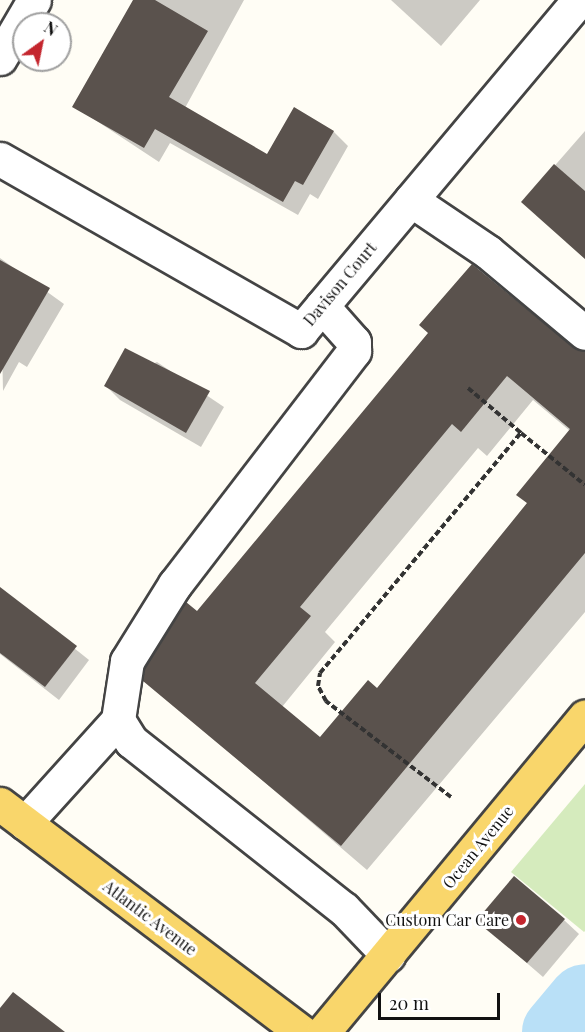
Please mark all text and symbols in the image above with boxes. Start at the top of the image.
north arrow [12,12,72,72]
text: N [40,16,62,40]
street label: Davison Court [299,238,381,330]
street label: Ocean Avenue [438,801,518,893]
street label: Atlantic Avenue [99,876,201,960]
place label: Custom Car Care [385,910,509,930]
marker: Custom Car Care [514,913,528,927]
scale bar [381,981,502,1019]
text: 20 m [389,991,429,1015]

